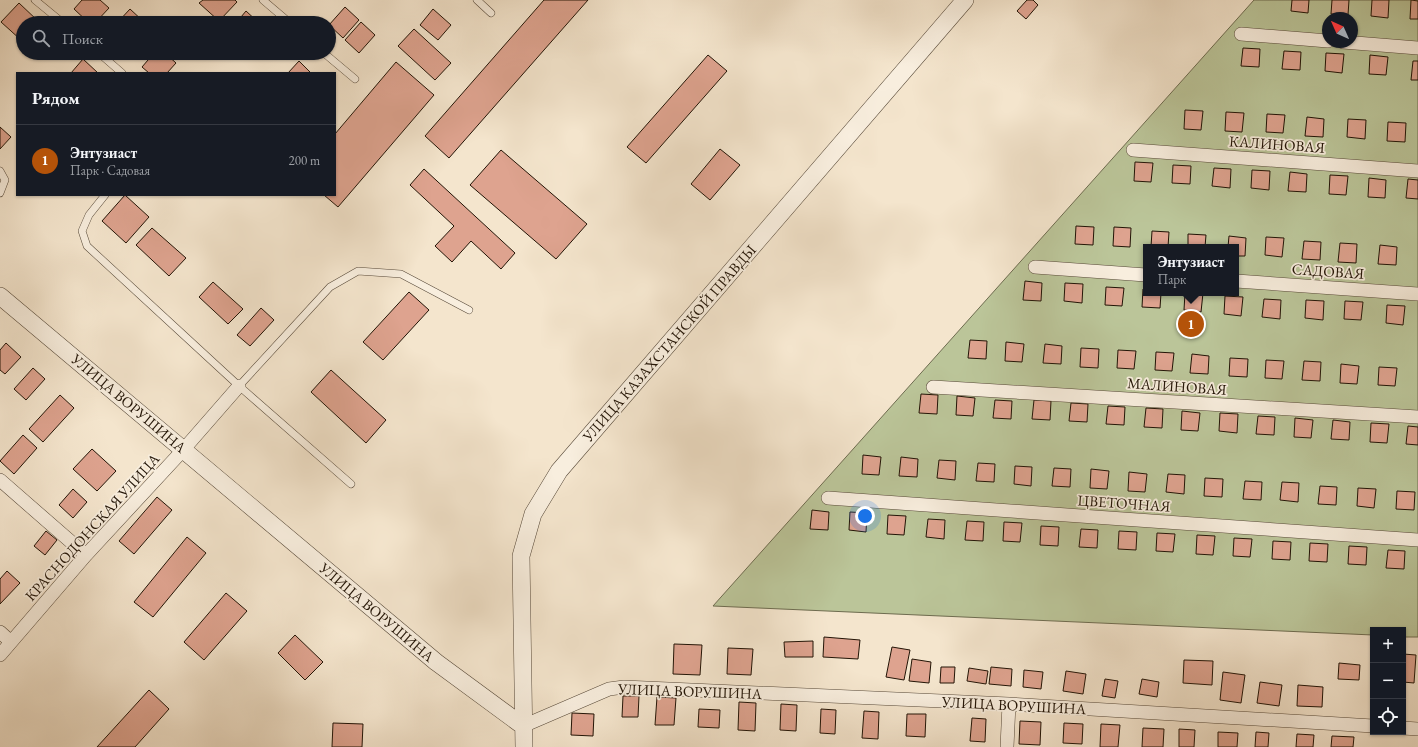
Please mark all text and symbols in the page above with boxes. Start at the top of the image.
north arrow [1322,12,1358,48]
search box [16,16,336,60]
icon: search [30,27,52,49]
text: Поиск [62,29,103,48]
text: Рядом [32,87,80,109]
street label: КАЛИНОВАЯ [1229,131,1325,157]
text: Энтузиаст [70,143,137,162]
text: 1 [42,152,48,169]
text: 200 m [289,152,320,169]
text: Парк · Садовая [70,162,150,179]
street label: УЛИЦА КАЗАХСТАНСКОЙ ПРАВДЫ [578,241,760,446]
popup [1143,244,1239,296]
text: Энтузиаст [1157,252,1225,271]
street label: САДОВАЯ [1291,259,1365,283]
text: Парк [1157,271,1186,288]
pin: 1 [1178,309,1204,339]
street label: УЛИЦА ВОРУШИНА [67,349,191,457]
street label: МАЛИНОВАЯ [1127,373,1227,399]
street label: КРАСНОДОНСКАЯ УЛИЦА [21,449,164,605]
street label: ЦВЕТОЧНАЯ [1077,490,1171,516]
your location [855,506,875,526]
street label: УЛИЦА ВОРУШИНА [315,558,439,666]
map controls [1370,627,1406,735]
button: + [1370,627,1406,663]
button: − [1370,663,1406,699]
street label: УЛИЦА ВОРУШИНА [617,679,763,703]
street label: УЛИЦА ВОРУШИНА [940,692,1087,718]
button: locate [1370,699,1406,735]

